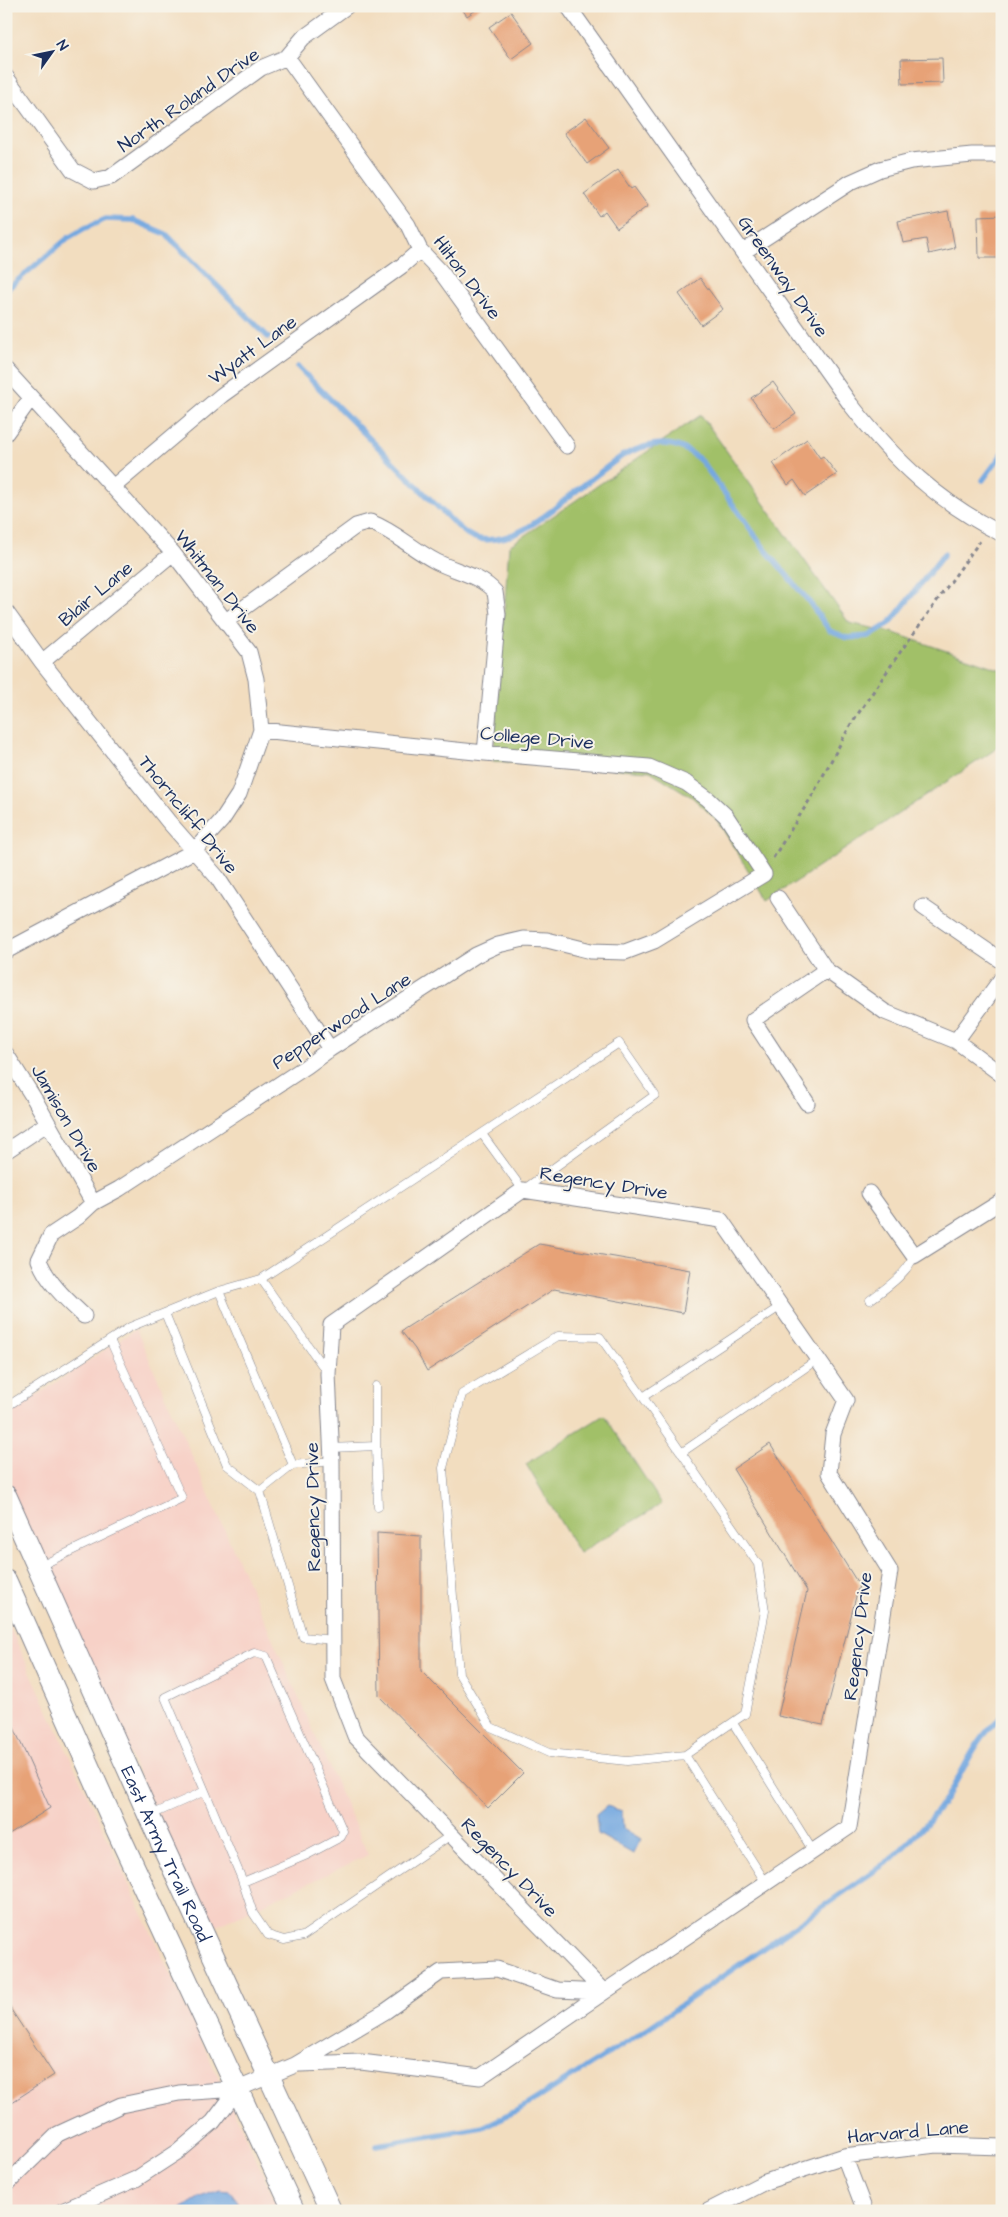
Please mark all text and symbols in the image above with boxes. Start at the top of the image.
north arrow [28,28,78,78]
text: N [51,36,73,55]
street label: North Roland Drive [113,41,265,159]
street label: Greenway Drive [730,211,835,344]
street label: Hilton Drive [426,230,507,325]
street label: Wyatt Lane [203,309,303,392]
street label: Whitman Drive [168,524,266,640]
street label: Blair Lane [53,555,139,633]
street label: College Drive [479,720,595,758]
street label: Thorncliff Drive [131,750,244,880]
street label: Pepperwood Lane [267,966,417,1076]
street label: Jamison Drive [24,1060,108,1178]
street label: Regency Drive [538,1160,670,1208]
street label: Regency Drive [299,1442,329,1572]
street label: Regency Drive [837,1570,881,1702]
street label: East Army Trail Road [113,1762,217,1947]
street label: Regency Drive [454,1812,564,1925]
street label: Harvard Lane [846,2114,970,2151]

